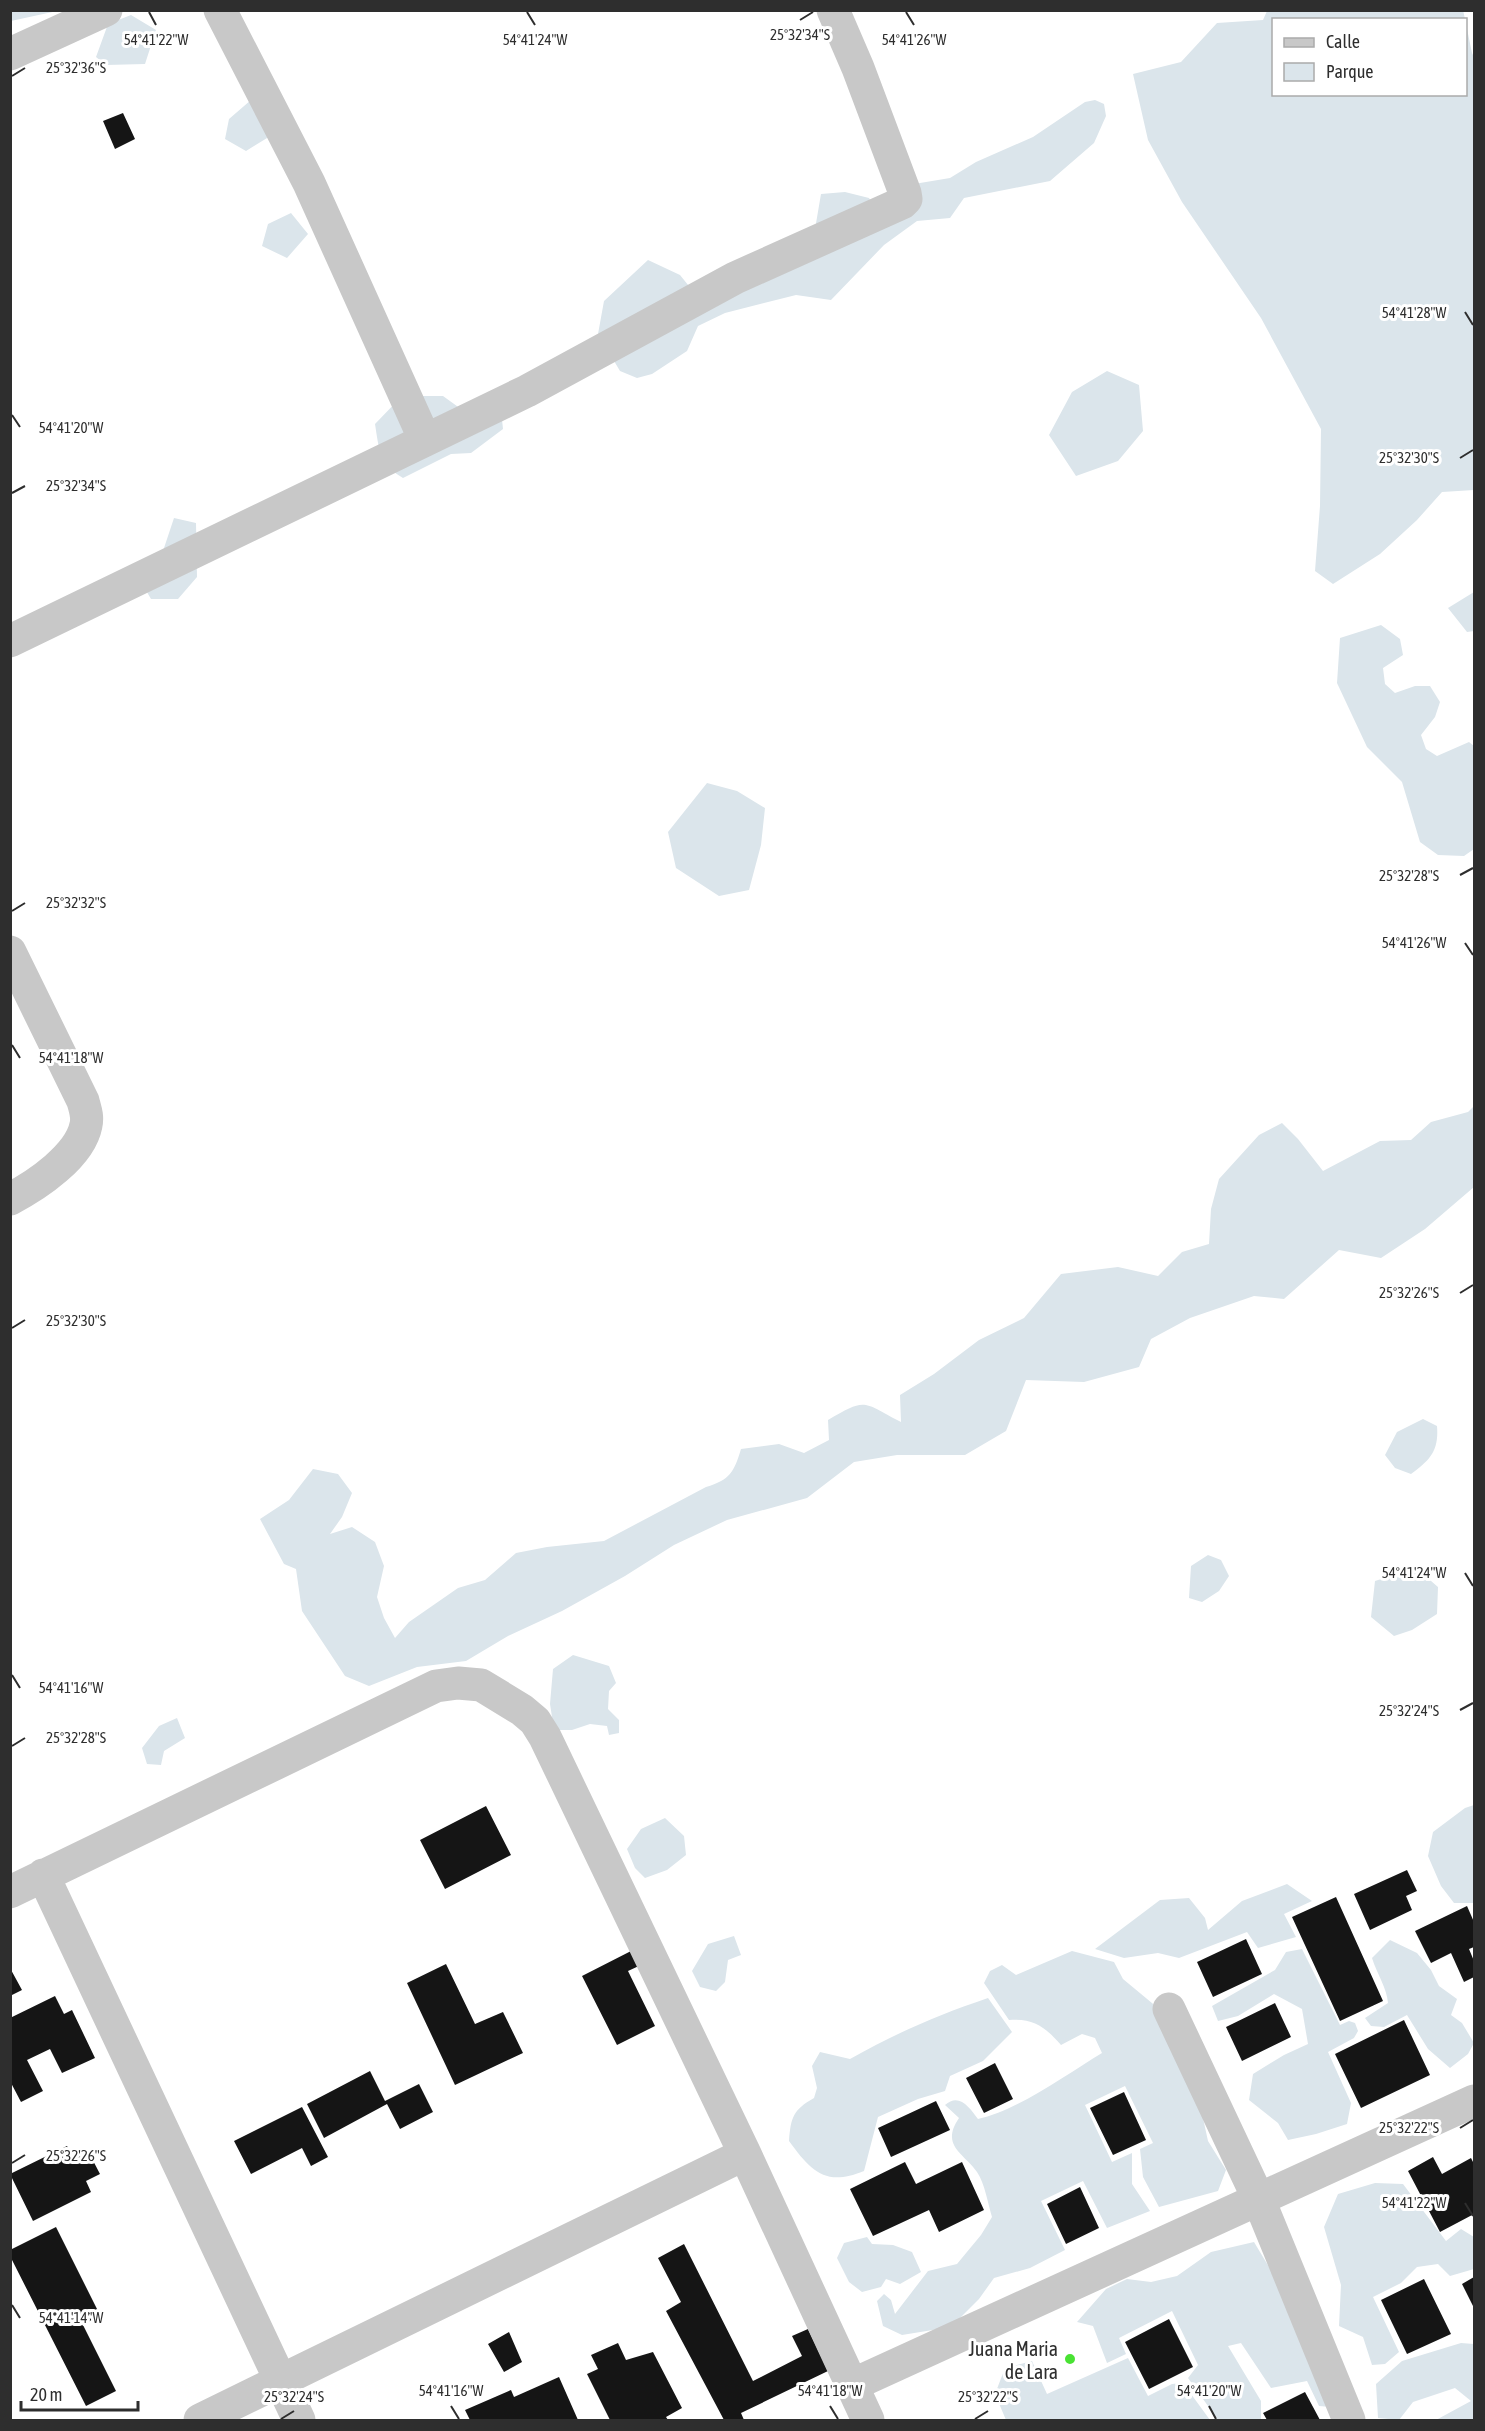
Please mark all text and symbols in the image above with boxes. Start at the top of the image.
legend [1272,18,1467,96]
text: 25°32'34"S [770,26,830,43]
text: 54°41'22"W [124,31,188,48]
text: 54°41'24"W [503,31,567,48]
text: 54°41'26"W [882,31,946,48]
text: Calle [1326,31,1360,52]
text: 25°32'36"S [46,59,106,76]
text: Parque [1326,61,1374,82]
text: 54°41'28"W [1382,304,1446,321]
text: 54°41'20"W [39,419,103,436]
text: 25°32'30"S [1379,449,1439,466]
text: 25°32'34"S [46,477,106,494]
text: 25°32'28"S [1379,867,1439,884]
text: 25°32'32"S [46,894,106,911]
text: 54°41'26"W [1382,934,1446,951]
text: 54°41'18"W [39,1049,103,1066]
text: 25°32'26"S [1379,1284,1439,1301]
text: 25°32'30"S [46,1312,106,1329]
text: 54°41'24"W [1382,1564,1446,1581]
text: 54°41'16"W [39,1679,103,1696]
text: 25°32'24"S [1379,1702,1439,1719]
text: 25°32'28"S [46,1729,106,1746]
text: 25°32'22"S [1379,2119,1439,2136]
text: 25°32'26"S [46,2147,106,2164]
text: 54°41'22"W [1382,2194,1446,2211]
text: 54°41'14"W [39,2309,103,2326]
place label: Juana Maria de Lara [968,2337,1058,2383]
marker: Juana Maria de Lara [1063,2352,1077,2366]
scale bar [21,2374,138,2412]
text: 54°41'16"W [419,2382,483,2399]
text: 54°41'18"W [798,2382,862,2399]
text: 54°41'20"W [1177,2382,1241,2399]
text: 20 m [30,2384,62,2405]
text: 25°32'24"S [264,2388,324,2405]
text: 25°32'22"S [958,2388,1018,2405]

